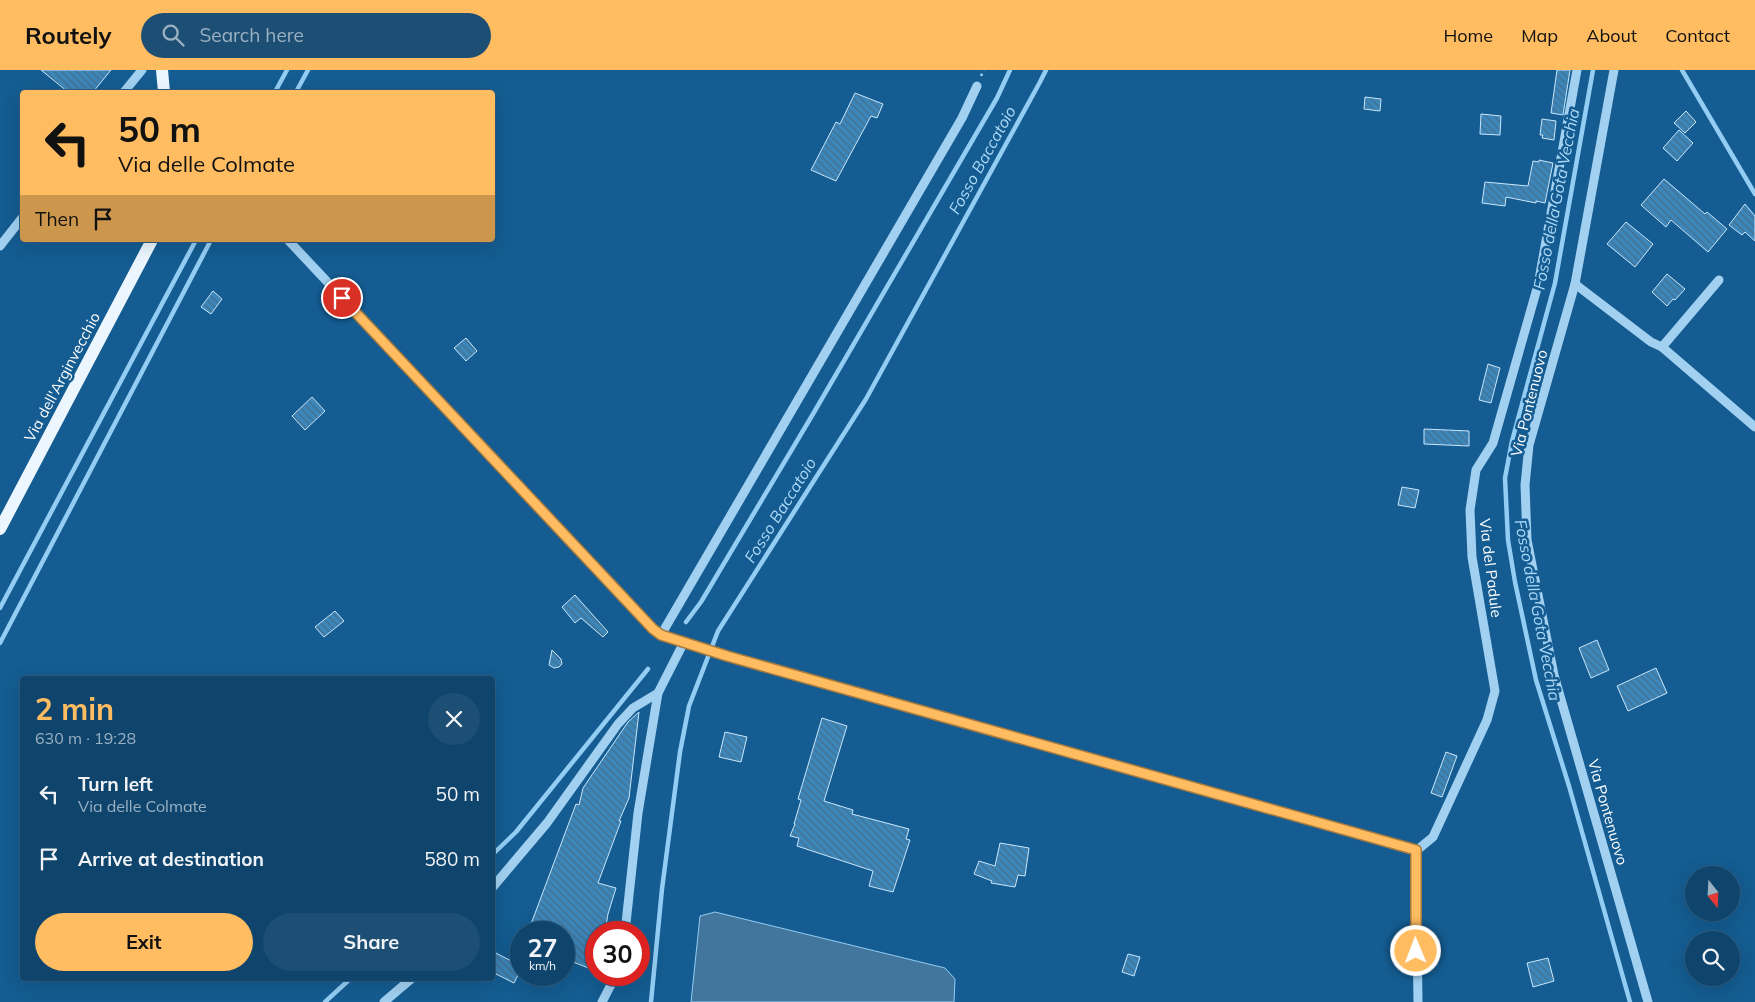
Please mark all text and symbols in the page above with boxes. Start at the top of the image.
search box [141,13,491,58]
text: Routely [25,20,111,50]
icon: search [159,21,187,49]
text: Search here [199,23,304,47]
text: Home [1443,24,1493,47]
text: Map [1521,24,1558,47]
text: About [1586,24,1637,47]
text: Contact [1665,24,1730,47]
water label: Fosso Baccatoio [944,103,1020,217]
water label: Fosso della Gota Vecchia [1529,106,1583,291]
text: 50 m [118,107,201,151]
icon: left [35,110,100,175]
text: Via delle Colmate [118,150,295,178]
icon: arrive [89,205,117,233]
text: Then [35,207,79,231]
pin [321,277,363,319]
icon: arrive [328,284,356,312]
street label: Via dell'Arginvecchio [20,309,104,445]
street label: Via Pontenuovo [1507,348,1551,458]
water label: Fosso Baccatoio [740,454,820,566]
street label: Via del Padule [1476,518,1506,618]
water label: Fosso della Gota Vecchia [1511,518,1565,703]
text: 2 min [35,690,114,728]
button: close [428,693,480,745]
text: 630 m · 19:28 [35,728,136,748]
street label: Via Pontenuovo [1584,757,1632,867]
text: Turn left [78,772,153,796]
icon: left [35,780,63,808]
text: 50 m [436,782,480,806]
text: Via delle Colmate [78,796,207,816]
icon: arrive [35,845,63,873]
text: Arrive at destination [78,847,264,871]
text: 580 m [424,847,480,871]
north arrow [1685,866,1740,921]
map controls [1685,866,1740,986]
button: Exit [35,913,253,971]
button: Share [263,913,480,971]
speed limit sign: 30 [585,921,650,986]
position arrow [1389,924,1441,976]
button: search [1685,931,1740,986]
text: 27 [527,932,558,963]
text: km/h [529,958,556,973]

